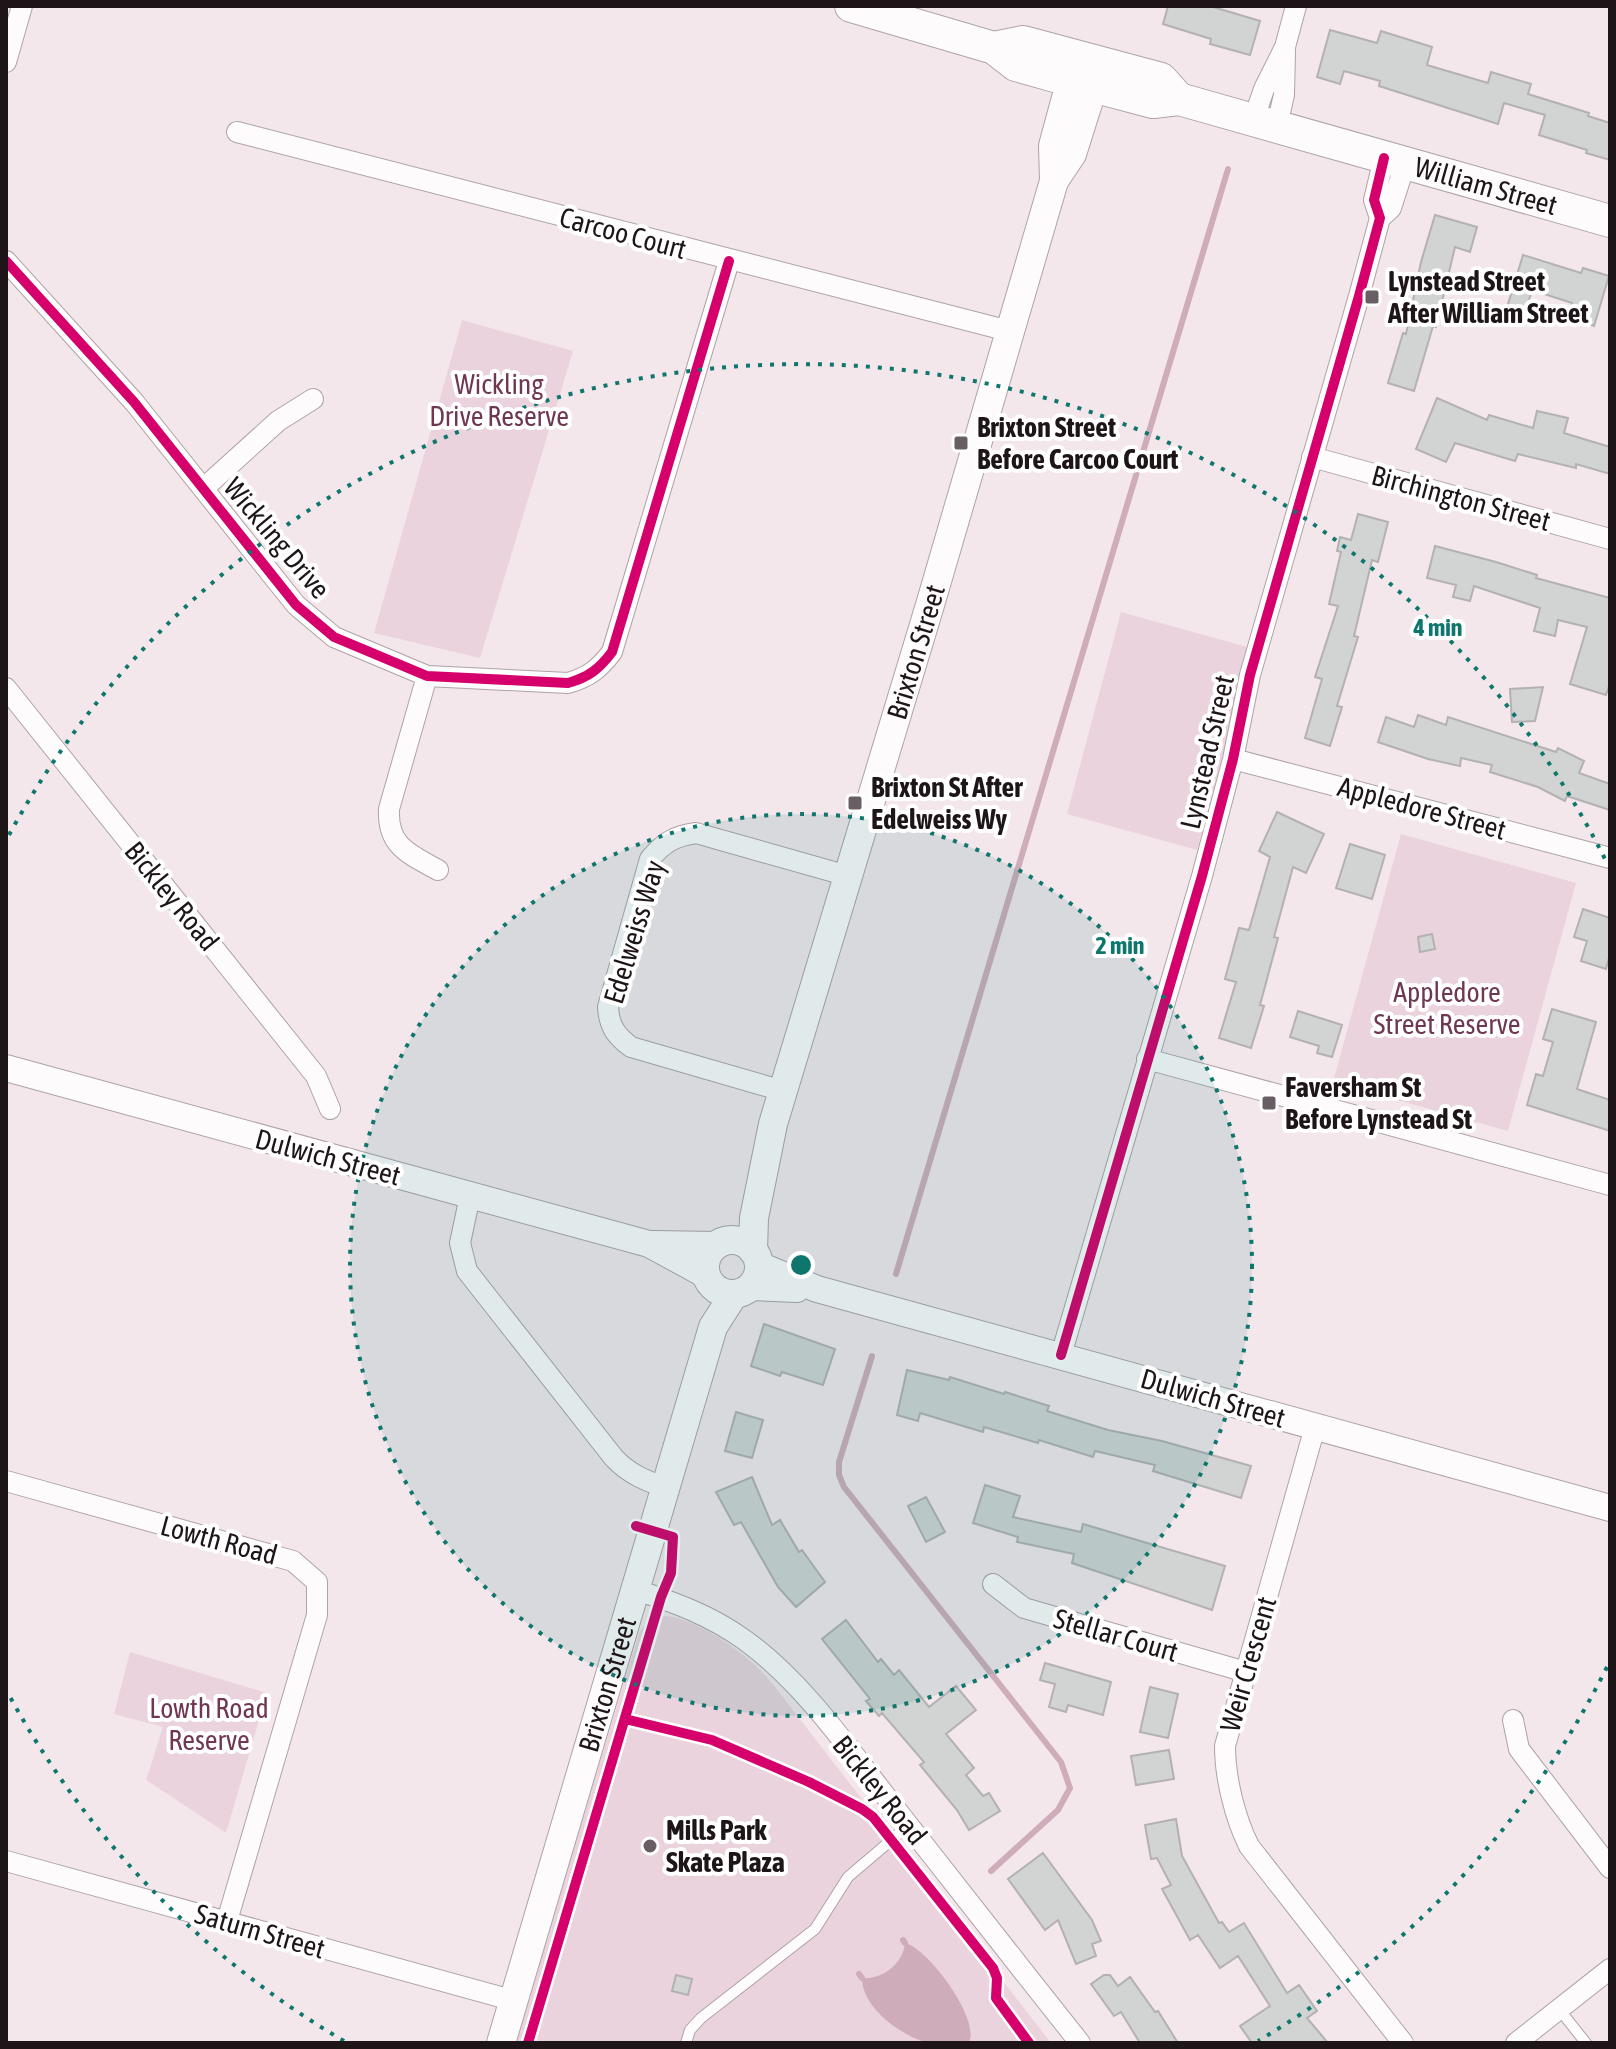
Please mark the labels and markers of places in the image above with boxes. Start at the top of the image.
place label: Lynstead Street After William Street [1387,265,1589,329]
marker: Lynstead Street After William Street [1363,288,1381,306]
place label: Brixton Street Before Carcoo Court [977,411,1178,475]
marker: Brixton Street Before Carcoo Court [952,434,970,452]
place label: Brixton St After Edelweiss Wy [871,771,1023,835]
marker: Brixton St After Edelweiss Wy [846,794,864,812]
place label: Faversham St Before Lynstead St [1285,1071,1472,1135]
marker: Faversham St Before Lynstead St [1260,1094,1278,1112]
centre of rings [787,1251,815,1279]
place label: Mills Park Skate Plaza [666,1814,785,1878]
marker: Mills Park Skate Plaza [641,1837,659,1855]

